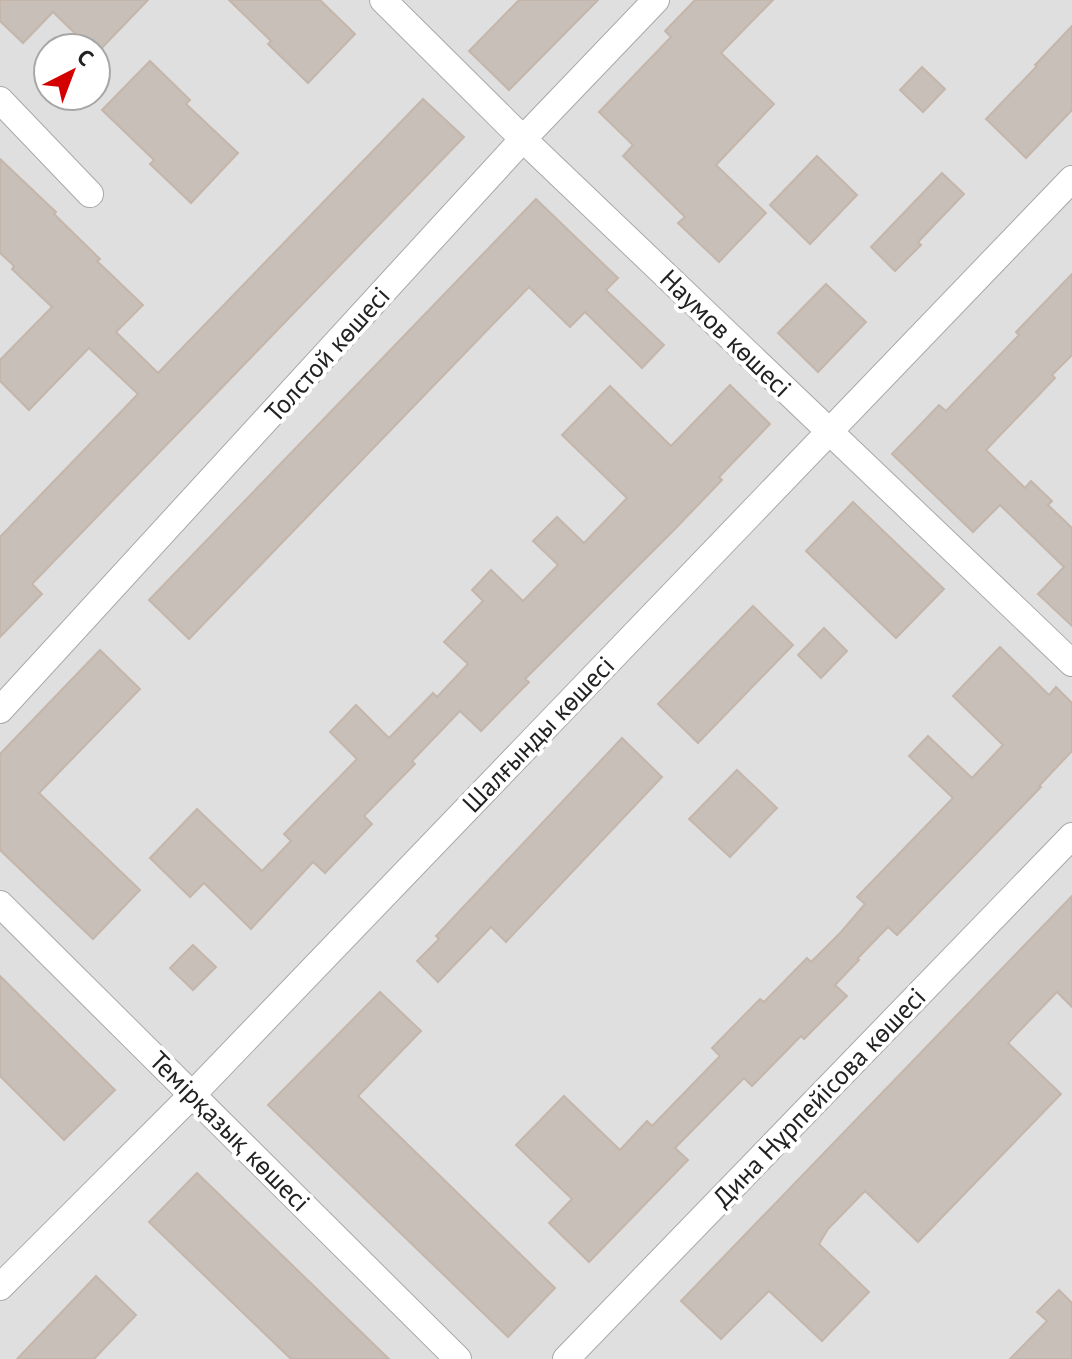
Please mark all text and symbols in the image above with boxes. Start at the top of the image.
north arrow [32,32,112,112]
text: С [71,43,99,72]
street label: Наумов көшесі [653,262,799,404]
street label: Толстой көшесі [257,279,397,429]
street label: Шалғынды көшесі [455,649,621,819]
street label: Дина Нұрпейісова көшесі [706,980,932,1214]
street label: Темірқазық көшесі [143,1044,317,1218]

